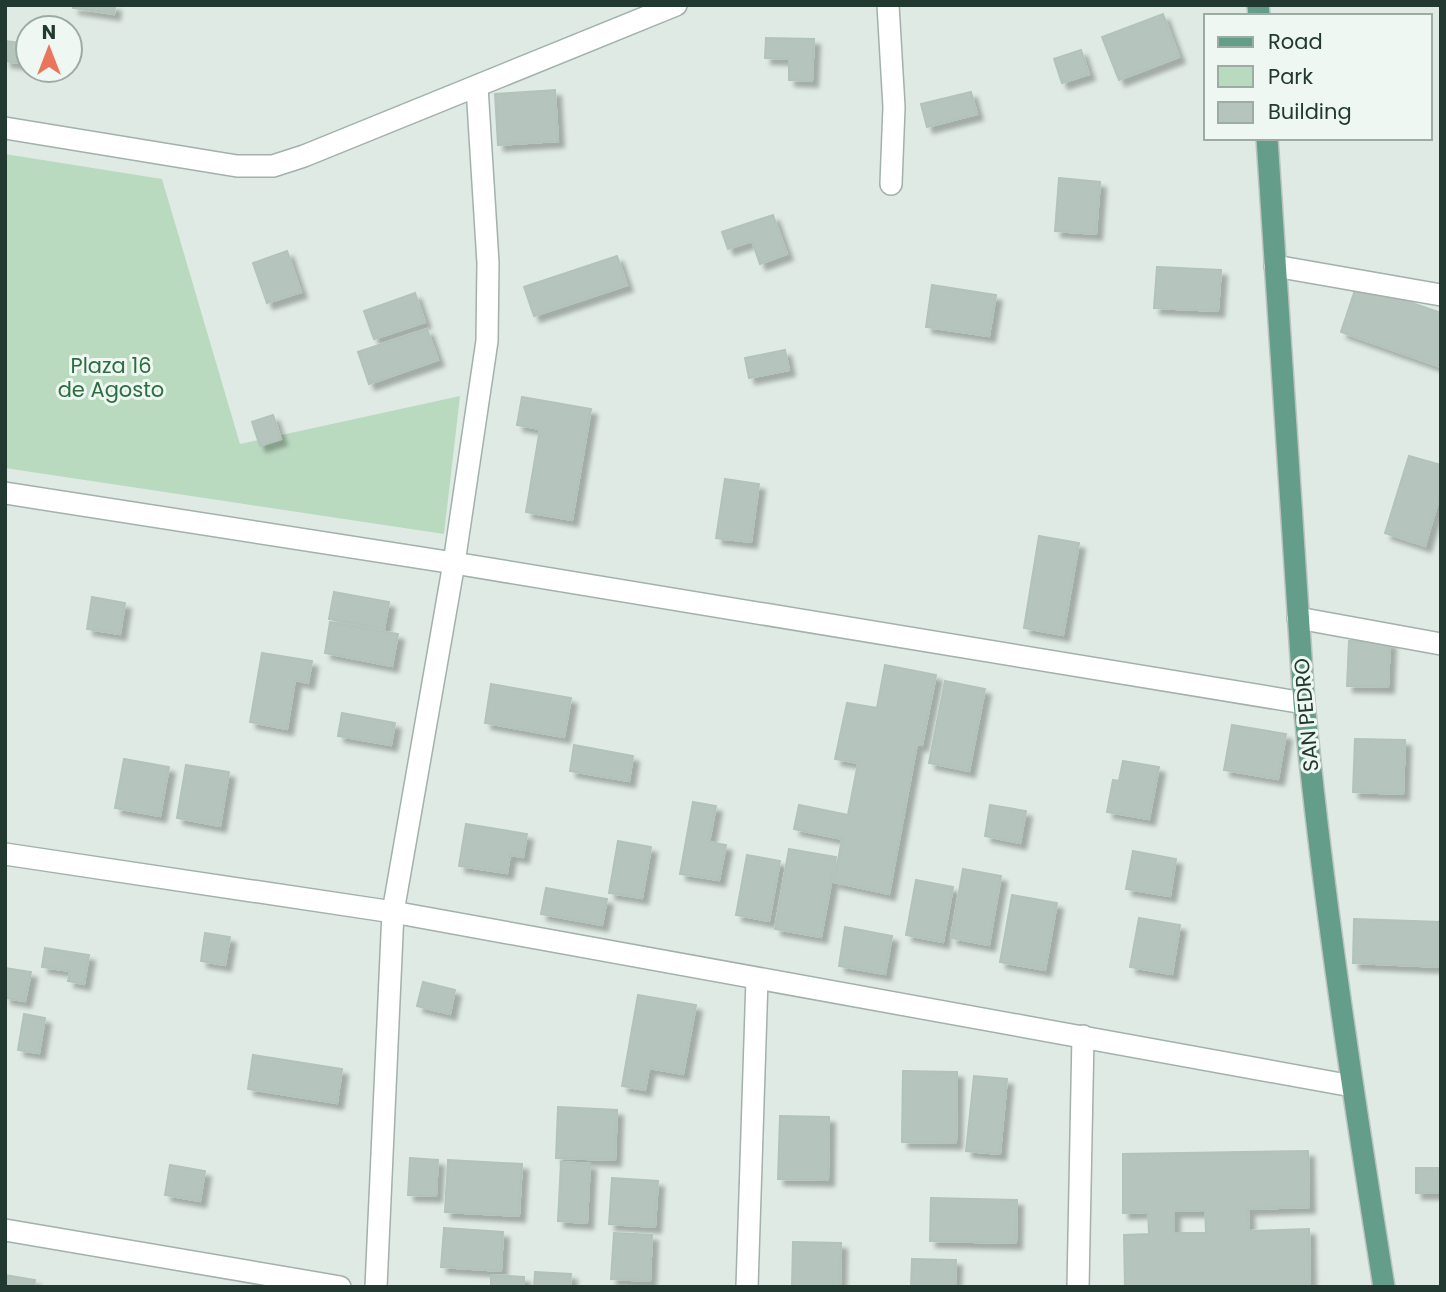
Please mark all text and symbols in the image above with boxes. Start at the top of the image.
north arrow [14,14,84,84]
legend [1204,14,1432,140]
text: N [42,19,56,46]
text: Road [1268,27,1323,56]
text: Park [1268,62,1313,91]
text: Building [1268,97,1352,126]
park label: Plaza 16 de Agosto [58,351,164,404]
street label: SAN PEDRO [1287,657,1325,773]

